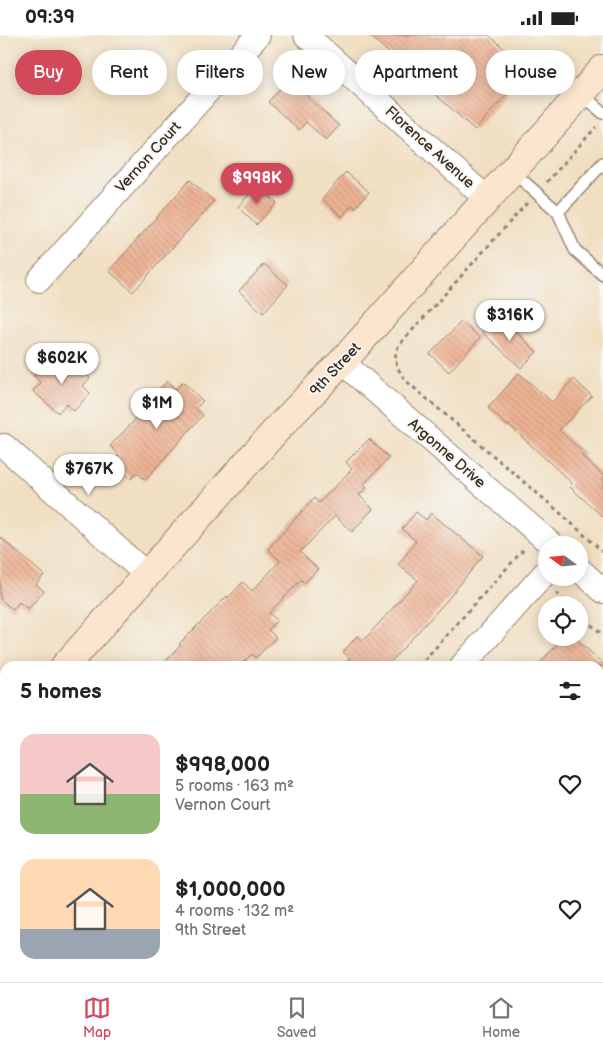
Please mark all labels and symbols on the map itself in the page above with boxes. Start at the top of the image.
street label: Florence Avenue [381,102,479,193]
street label: Vernon Court [111,117,186,197]
pin: $998K [222,163,292,205]
pin: $316K [475,299,545,342]
street label: 9th Street [306,338,365,400]
pin: $602K [27,343,97,385]
pin: $1M [133,387,181,430]
street label: Argonne Drive [404,415,489,492]
pin: $767K [54,453,124,496]
north arrow [538,536,588,586]

